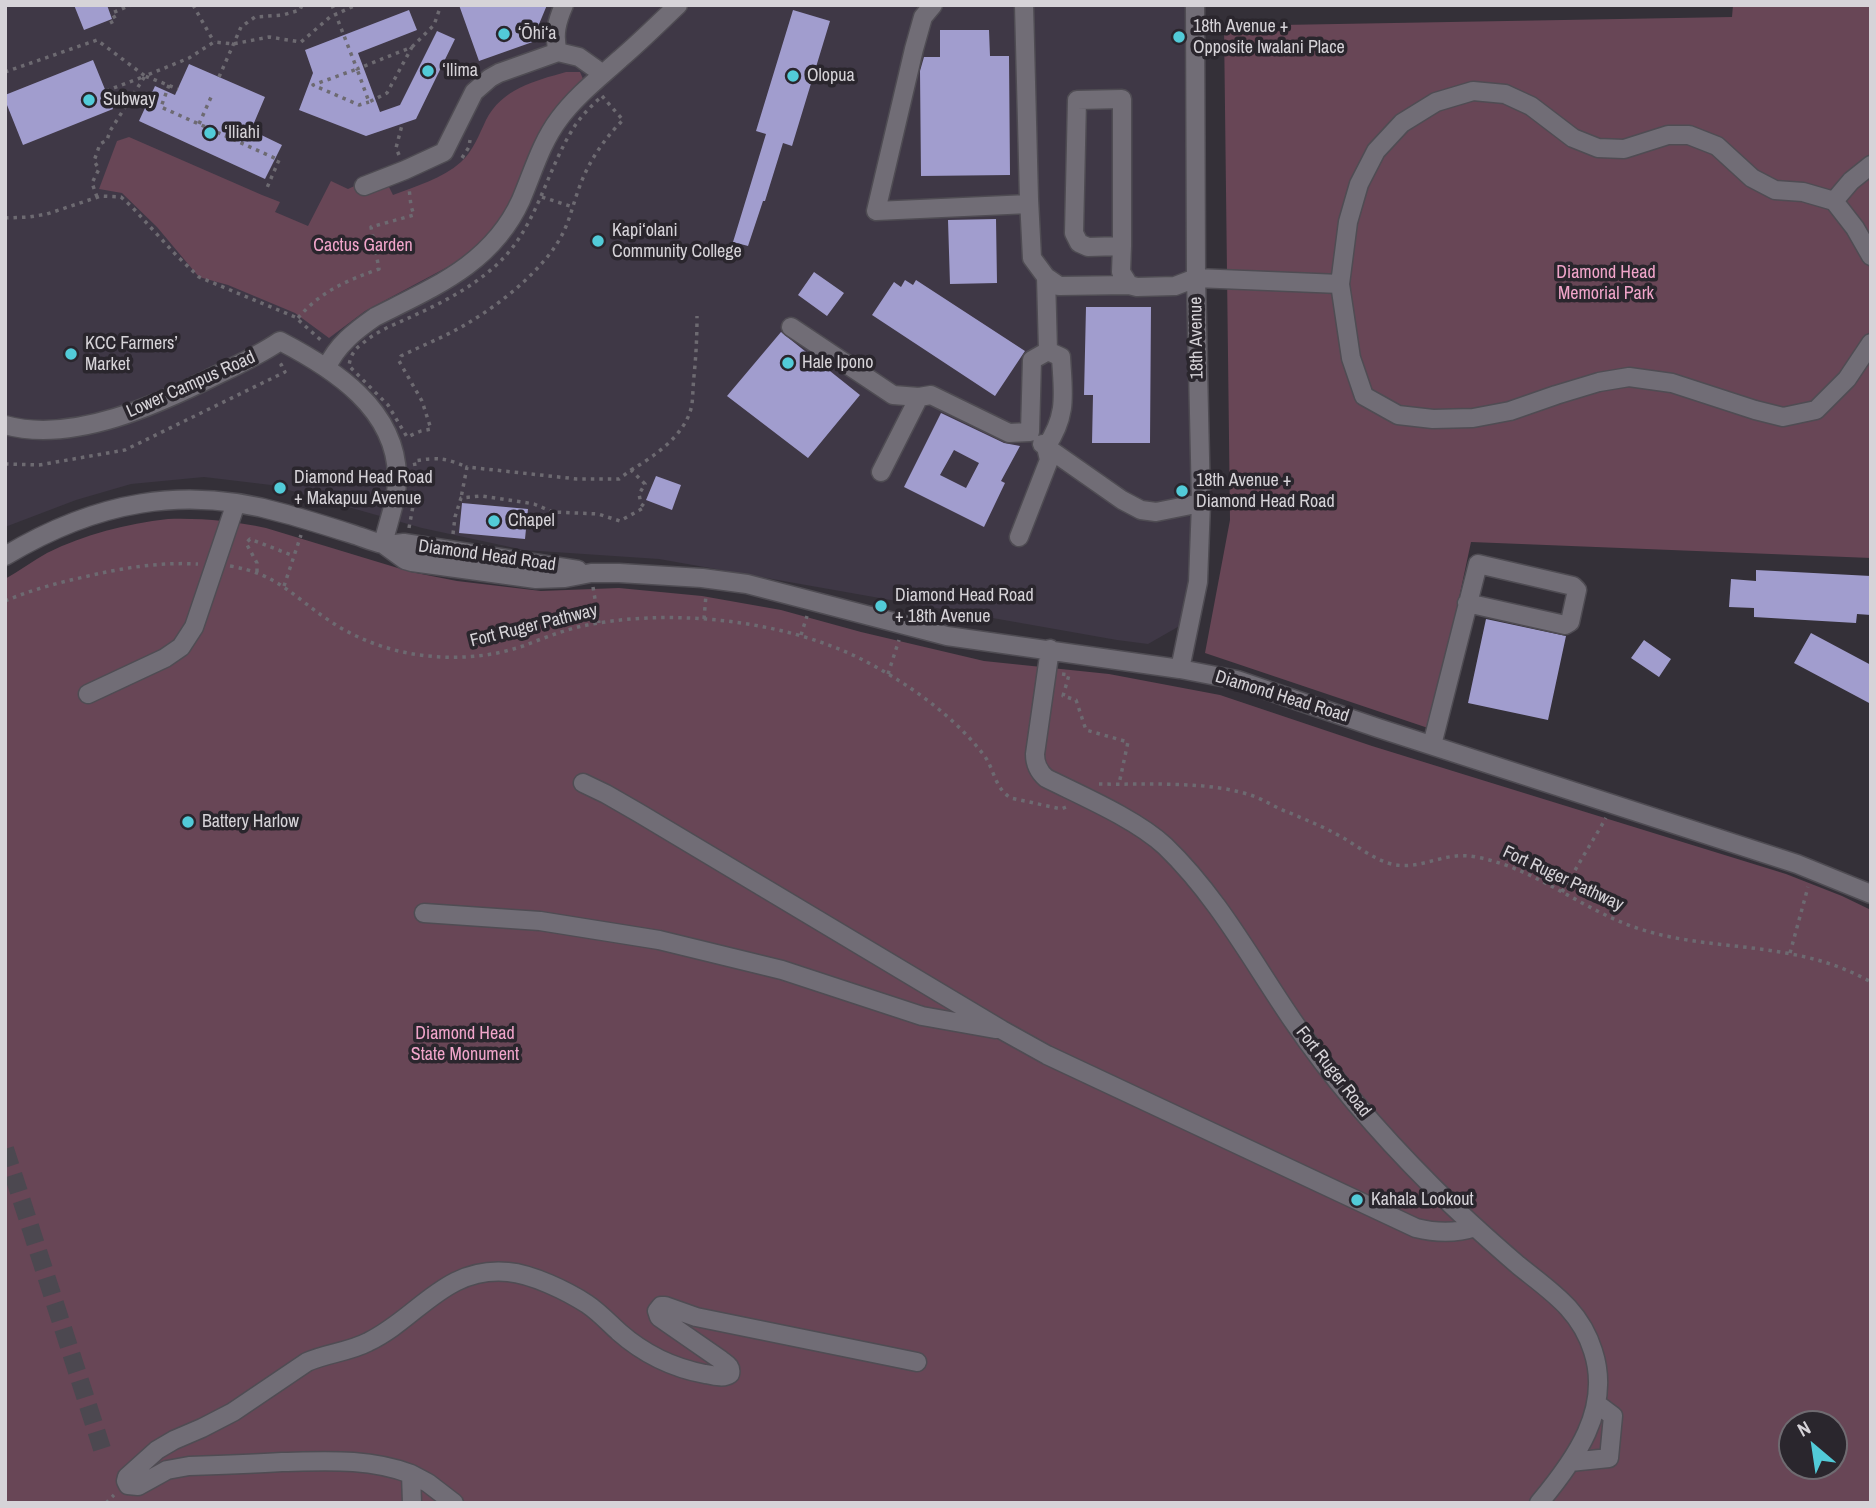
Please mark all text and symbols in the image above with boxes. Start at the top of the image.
place label: 18th Avenue + Opposite Iwalani Place [1193,16,1345,58]
place label: ‘Ōhi‘a [518,23,557,45]
marker: ‘Ōhi‘a [496,26,512,42]
marker: 18th Avenue + Opposite Iwalani Place [1171,29,1187,45]
place label: ʻIlima [442,60,478,82]
marker: ʻIlima [420,63,436,79]
place label: Olopua [807,65,855,87]
marker: Olopua [785,68,801,84]
place label: Subway [103,89,156,111]
marker: Subway [81,92,97,108]
place label: ʻIliahi [224,122,260,144]
marker: ʻIliahi [202,125,218,141]
place label: Kapi‘olani Community College [612,220,742,262]
marker: Kapi‘olani Community College [590,233,606,249]
park label: Cactus Garden [313,235,413,257]
park label: Diamond Head Memorial Park [1556,262,1656,304]
street label: 18th Avenue [1185,296,1209,380]
place label: KCC Farmers’ Market [85,333,178,376]
marker: KCC Farmers’ Market [63,346,79,362]
street label: Lower Campus Road [123,347,259,423]
place label: Hale Ipono [802,352,873,374]
marker: Hale Ipono [780,355,796,371]
place label: Diamond Head Road + Makapuu Avenue [294,467,433,510]
place label: 18th Avenue + Diamond Head Road [1196,470,1335,512]
marker: Diamond Head Road + Makapuu Avenue [272,480,288,496]
marker: 18th Avenue + Diamond Head Road [1174,483,1190,499]
place label: Chapel [508,510,555,532]
marker: Chapel [486,513,502,529]
street label: Diamond Head Road [417,536,557,576]
place label: Diamond Head Road + 18th Avenue [895,585,1034,628]
marker: Diamond Head Road + 18th Avenue [873,598,889,614]
street label: Fort Ruger Pathway [468,600,600,652]
street label: Diamond Head Road [1213,666,1351,728]
place label: Battery Harlow [202,811,299,833]
marker: Battery Harlow [180,814,196,830]
street label: Fort Ruger Pathway [1499,842,1627,916]
street label: Fort Ruger Road [1291,1022,1375,1122]
park label: Diamond Head State Monument [411,1023,519,1066]
place label: Kahala Lookout [1371,1189,1474,1211]
marker: Kahala Lookout [1349,1192,1365,1208]
north arrow [1778,1410,1848,1480]
text: N [1793,1414,1815,1442]

